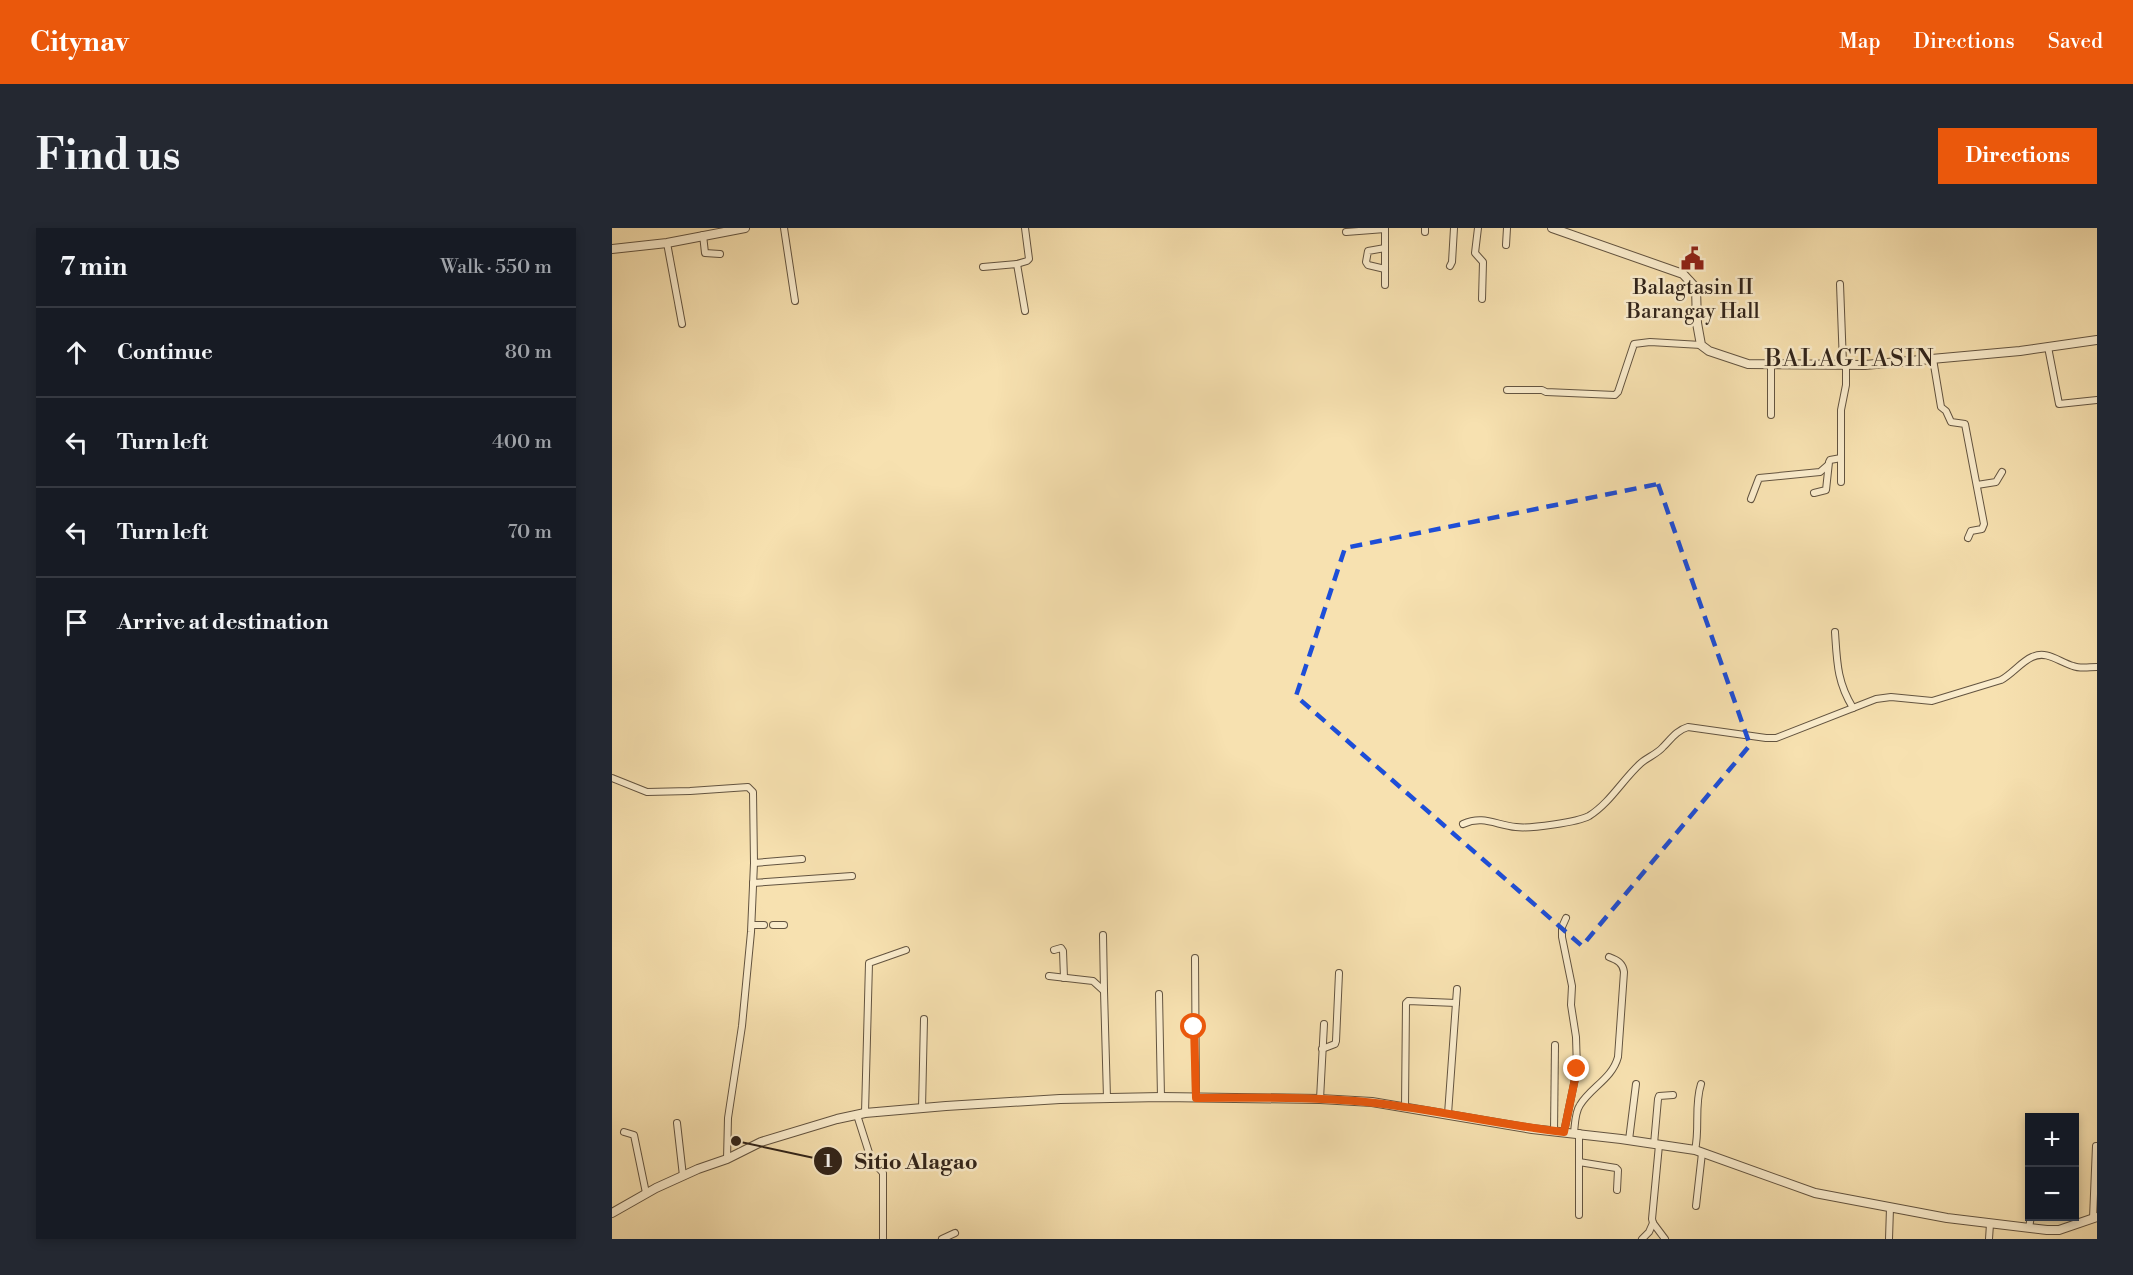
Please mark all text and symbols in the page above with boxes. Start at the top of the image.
text: Citynav [30,25,129,60]
text: Map [1839,29,1881,55]
text: Directions [1914,29,2015,55]
text: Saved [2048,29,2103,55]
button: Directions [1938,128,2097,184]
text: Find us [36,130,180,183]
public building icon: Balagtasin II Barangay Hall [1680,246,1706,272]
text: 7 min [60,251,127,283]
text: Walk · 550 m [440,255,552,280]
place label: Balagtasin II Barangay Hall [1625,275,1760,325]
icon: ahead [60,336,93,369]
text: Continue [117,339,213,366]
text: 80 m [505,340,552,365]
district label: BALAGTASIN [1764,344,1935,374]
icon: left [60,426,93,459]
text: Turn left [117,429,208,456]
text: 400 m [492,430,552,455]
icon: left [60,516,93,549]
text: Turn left [117,519,208,546]
text: 70 m [508,520,552,545]
icon: arrive [60,606,93,639]
text: Arrive at destination [117,609,329,636]
route start [1180,1013,1206,1039]
route end [1563,1055,1589,1081]
map controls [2025,1113,2079,1221]
button: + [2025,1113,2079,1167]
callout: Sitio Alagao [813,1141,990,1181]
text: Sitio Alagao [854,1149,978,1176]
text: 1 [824,1150,833,1173]
button: − [2025,1167,2079,1221]

